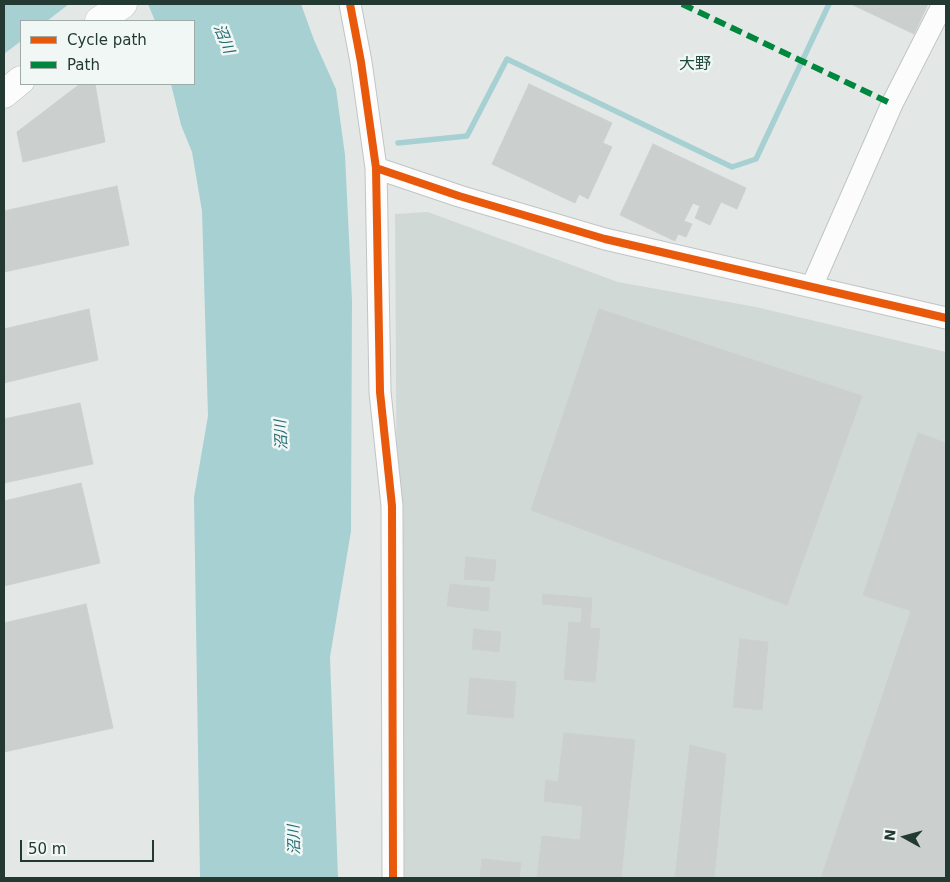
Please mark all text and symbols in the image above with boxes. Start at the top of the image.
legend [20,20,195,85]
water label: 沼川 [209,22,237,56]
text: Cycle path [67,31,147,49]
district label: 大野 [679,55,711,75]
text: Path [67,56,100,74]
water label: 沼川 [272,420,292,450]
north arrow [880,812,930,862]
water label: 沼川 [285,825,305,855]
text: N [881,828,899,842]
scale bar [22,830,156,862]
text: 50 m [28,840,66,858]

